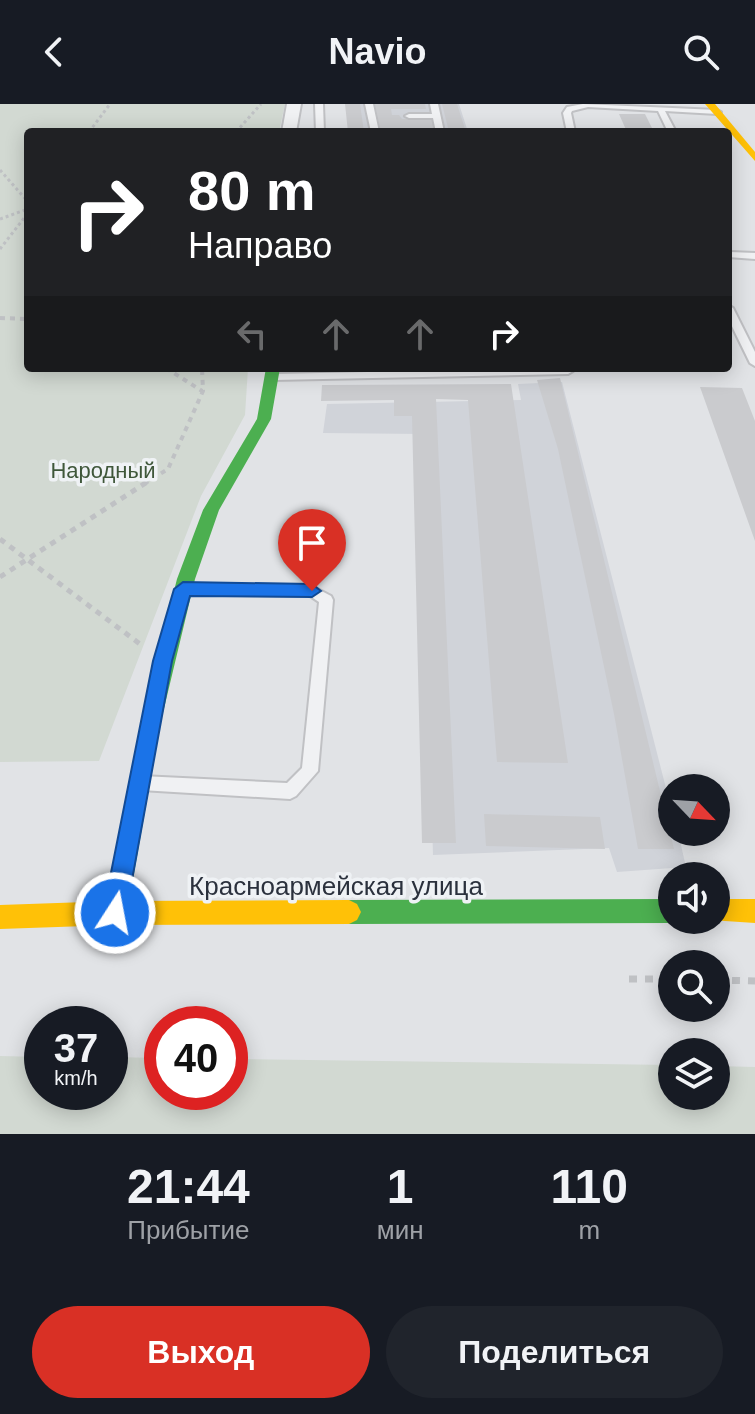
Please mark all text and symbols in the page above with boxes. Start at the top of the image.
icon: back [32,30,76,74]
icon: search [679,30,723,74]
text: Navio [328,31,427,72]
text: 80 m [188,159,316,222]
icon: right [56,160,160,264]
text: Направо [188,225,332,266]
icon: left [230,312,274,356]
icon: ahead [314,312,358,356]
icon: ahead [398,312,442,356]
icon: right [482,312,526,356]
park label: Народный [50,458,156,483]
pin [278,509,346,591]
icon: arrive [290,521,334,565]
north arrow [658,774,730,846]
map controls [658,774,730,1110]
button: sound [658,862,730,934]
position arrow [73,871,157,955]
street label: Красноармейская улица [189,871,483,901]
button: search [658,950,730,1022]
speed limit sign: 40 [144,1006,248,1110]
text: 37 [54,1026,98,1070]
button: layers [658,1038,730,1110]
text: km/h [54,1067,98,1089]
text: 21:44 [127,1160,250,1213]
text: 1 [387,1160,414,1213]
text: 110 [551,1160,628,1213]
text: Прибытие [127,1215,249,1245]
text: мин [377,1215,424,1245]
text: m [578,1215,600,1245]
button: Выход [32,1306,370,1398]
button: Поделиться [386,1306,723,1398]

